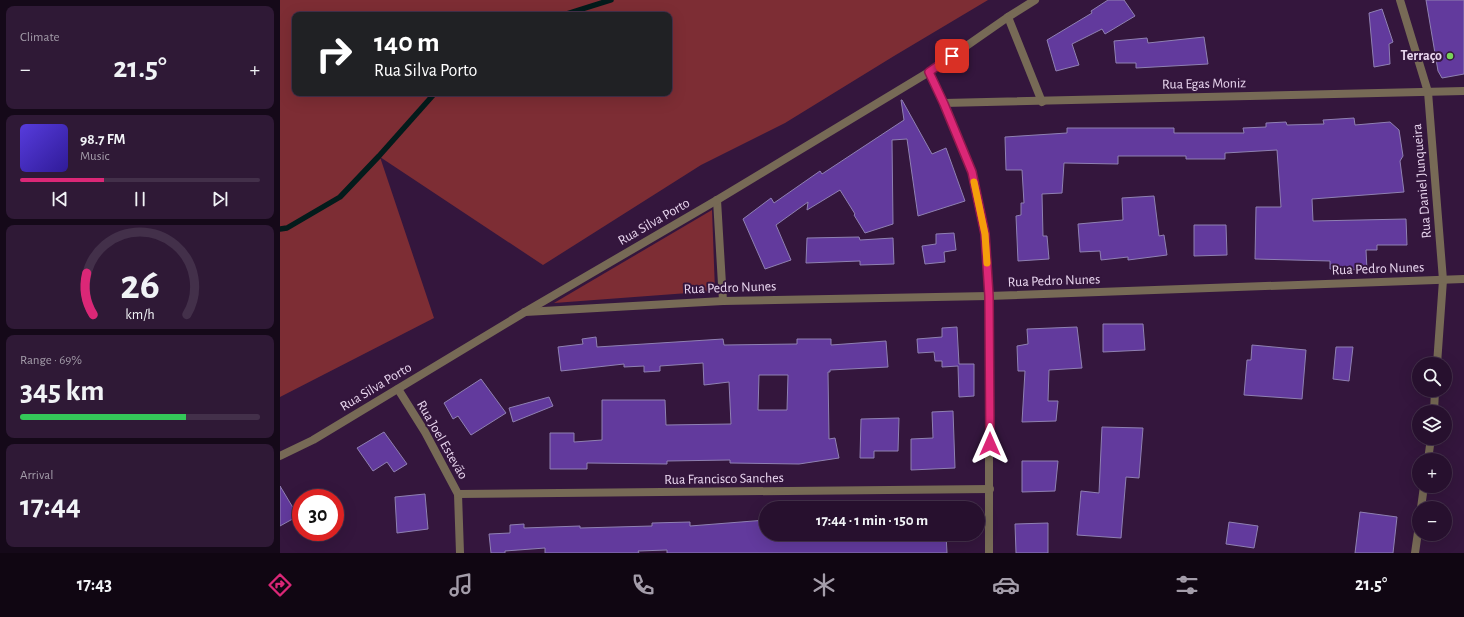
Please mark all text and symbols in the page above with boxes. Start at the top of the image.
icon: right [308,28,360,80]
text: 140 m [374,29,440,57]
text: Climate [20,31,59,44]
pin [935,39,969,73]
icon: arrive [941,45,963,67]
place label: Terraço [1401,49,1442,63]
marker: Terraço [1445,51,1455,61]
text: 21.5° [113,53,167,83]
text: − [20,58,31,80]
text: + [249,58,260,80]
text: Rua Silva Porto [374,62,477,80]
street label: Rua Egas Moniz [1162,76,1246,92]
street label: Rua Daniel Junqueira [1410,123,1434,239]
text: 98.7 FM [80,132,125,147]
text: Music [80,150,110,163]
icon: previous [49,188,71,210]
icon: pause [129,188,151,210]
icon: next [209,188,231,210]
street label: Rua Silva Porto [616,196,692,248]
street label: Rua Pedro Nunes [1331,260,1425,278]
text: 26 [120,264,160,305]
street label: Rua Pedro Nunes [1007,272,1101,290]
street label: Rua Pedro Nunes [683,279,777,297]
text: km/h [125,307,155,321]
text: Range · 69% [20,354,82,367]
map controls [1412,357,1452,541]
button: search [1412,357,1452,397]
street label: Rua Silva Porto [338,360,414,414]
text: 345 km [20,376,105,406]
street label: Rua Joel Estevão [414,398,470,482]
button: layers [1412,405,1452,445]
position arrow [969,423,1011,465]
button: + [1412,453,1452,493]
text: Arrival [20,469,53,482]
street label: Rua Francisco Sanches [664,471,784,487]
speed limit sign: 30 [292,489,344,541]
text: 17:44 [20,491,81,521]
button: − [1412,501,1452,541]
text: 17:44 · 1 min · 150 m [816,513,928,528]
icon: directions [266,571,294,599]
icon: music [447,571,475,599]
icon: phone [629,571,657,599]
icon: climate [810,571,838,599]
icon: car [992,571,1020,599]
icon: filters [1173,571,1201,599]
text: 17:43 [77,576,112,594]
text: 21.5° [1355,576,1387,594]

